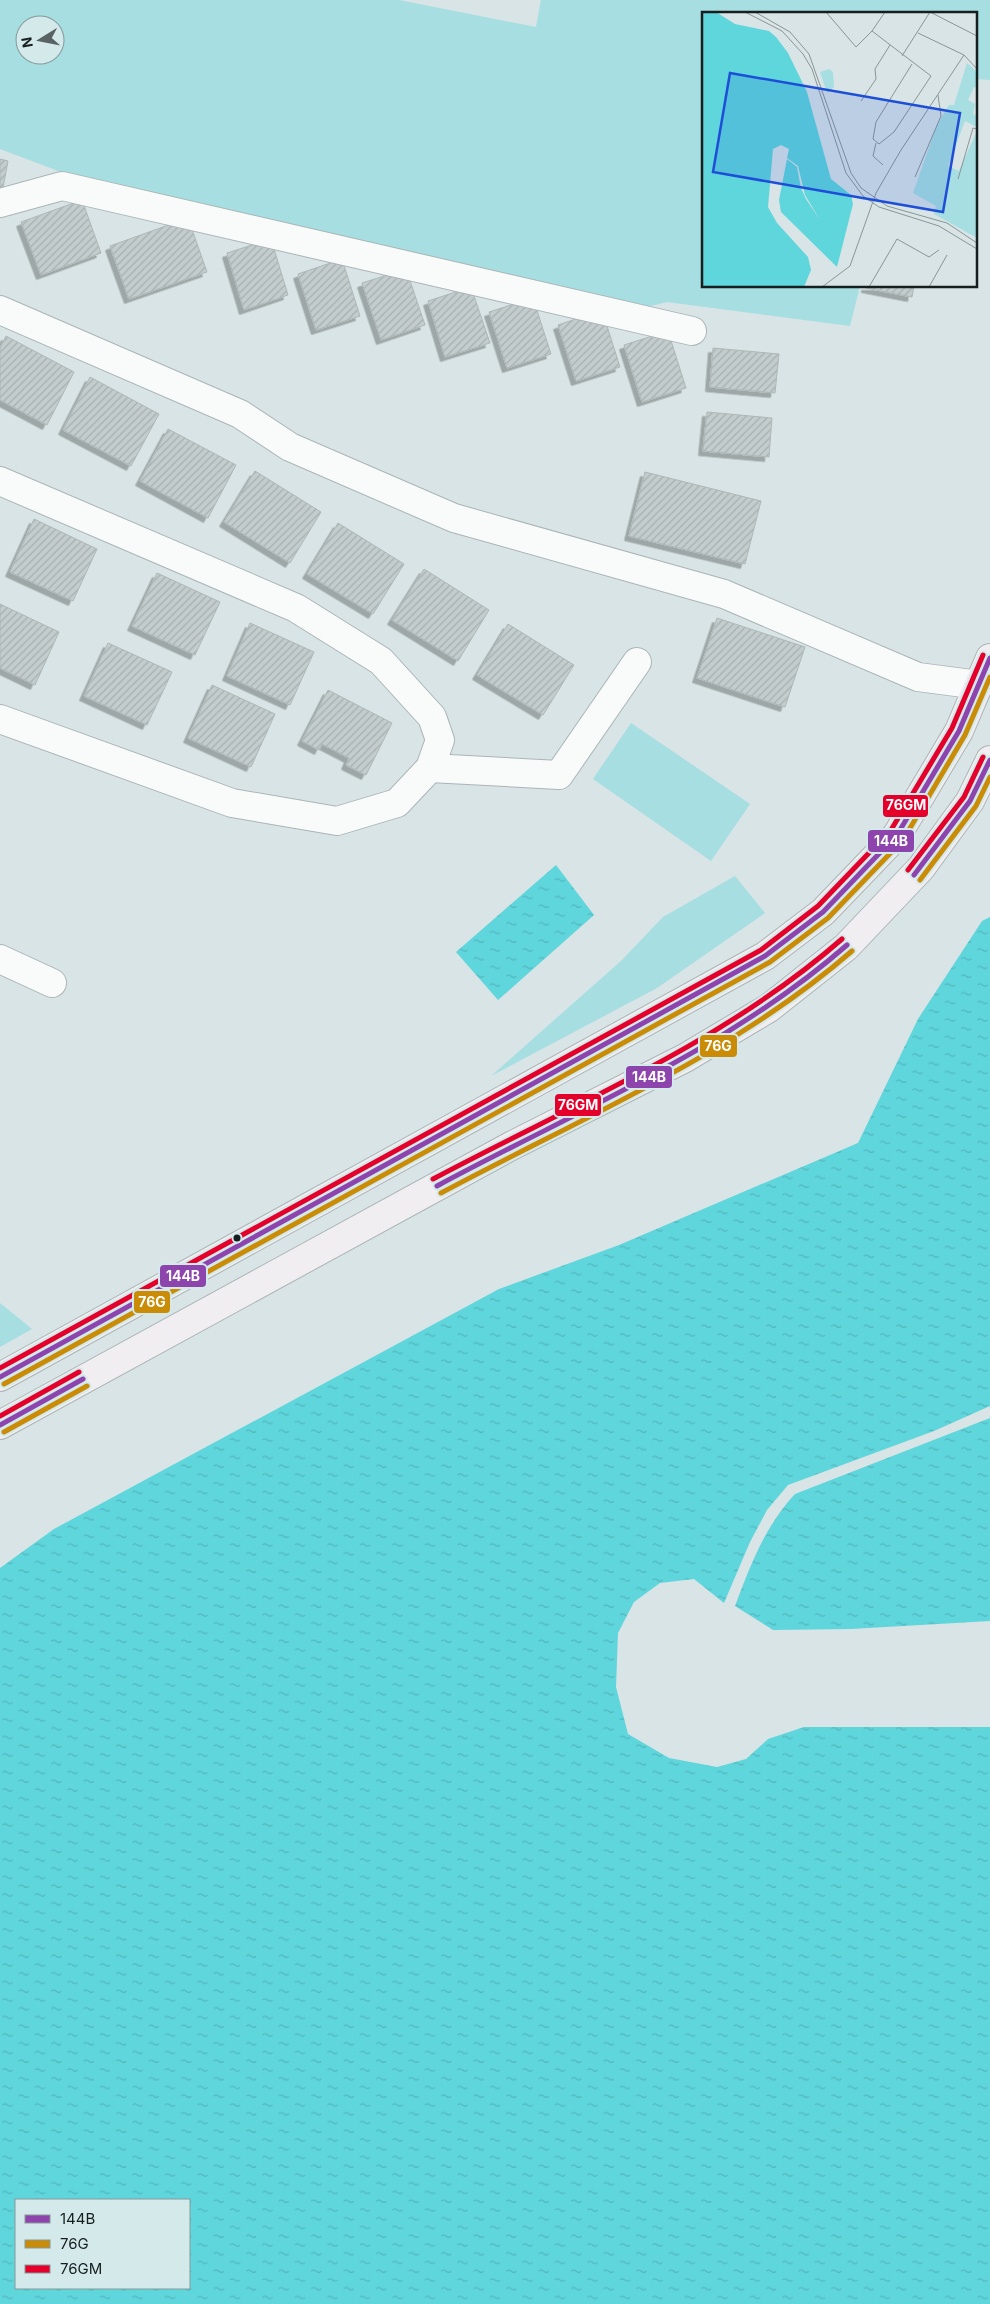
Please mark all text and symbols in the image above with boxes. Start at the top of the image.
inset map [702,12,978,288]
north arrow [15,15,65,65]
text: N [17,36,36,49]
line badge: 76GM [882,794,929,818]
text: 76GM [886,796,926,813]
line badge: 144B [867,829,915,853]
text: 144B [874,832,908,849]
line badge: 76G [699,1034,738,1058]
text: 76G [704,1037,732,1054]
line badge: 144B [625,1065,673,1089]
text: 144B [632,1068,666,1085]
line badge: 76GM [554,1093,602,1117]
text: 76GM [558,1096,598,1113]
unlabelled marker [232,1233,242,1243]
line badge: 144B [159,1264,207,1288]
text: 144B [166,1267,200,1284]
line badge: 76G [133,1290,171,1314]
text: 76G [138,1293,166,1310]
legend [15,2199,190,2289]
text: 144B [60,2209,95,2228]
text: 76G [60,2234,89,2253]
text: 76GM [60,2259,102,2278]

